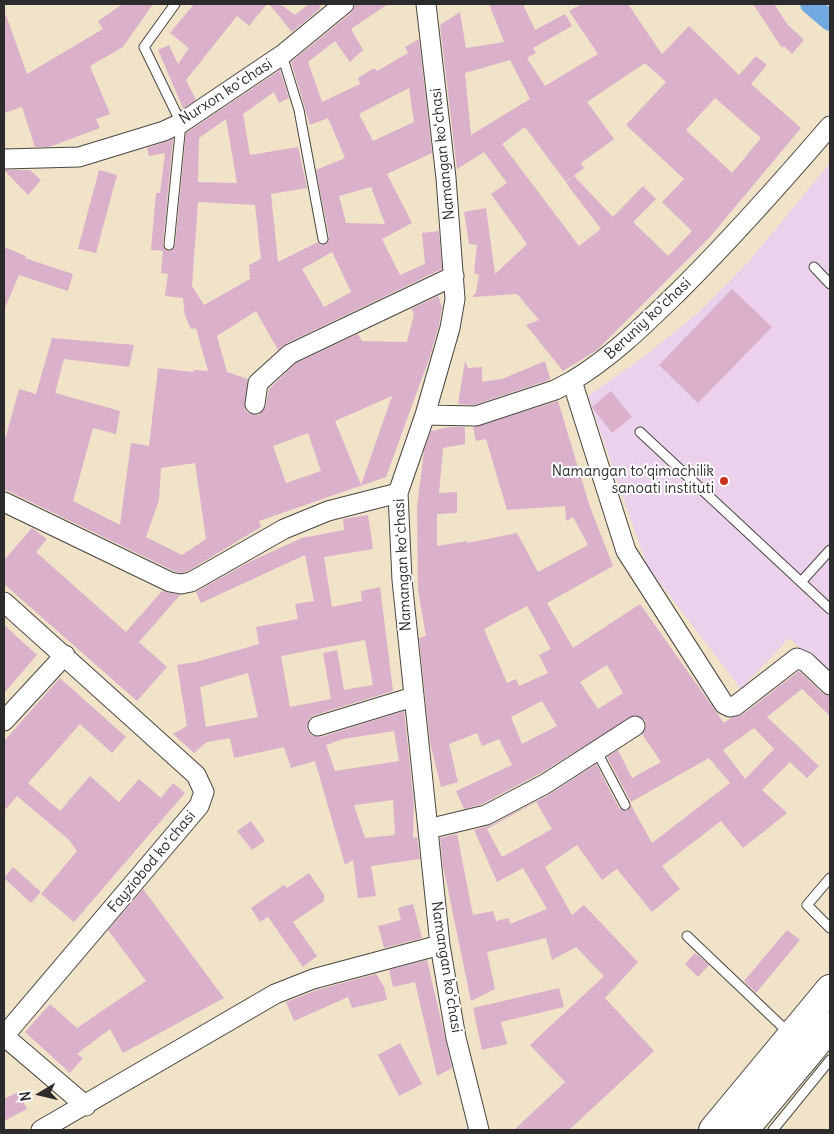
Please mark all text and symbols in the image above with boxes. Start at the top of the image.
street label: Nurxon koʻchasi [176,55,276,129]
street label: Namangan koʻchasi [427,87,459,221]
street label: Beruniy koʻchasi [601,274,695,364]
place label: Namangan to‘qimachilik sanoati instituti [552,463,714,498]
marker: Namangan to‘qimachilik sanoati instituti [718,475,730,487]
street label: Namangan koʻchasi [391,498,415,632]
street label: Fayziobod koʻchasi [104,807,200,917]
street label: Namangan koʻchasi [427,900,465,1034]
north arrow [15,1069,65,1119]
text: N [16,1090,35,1103]

